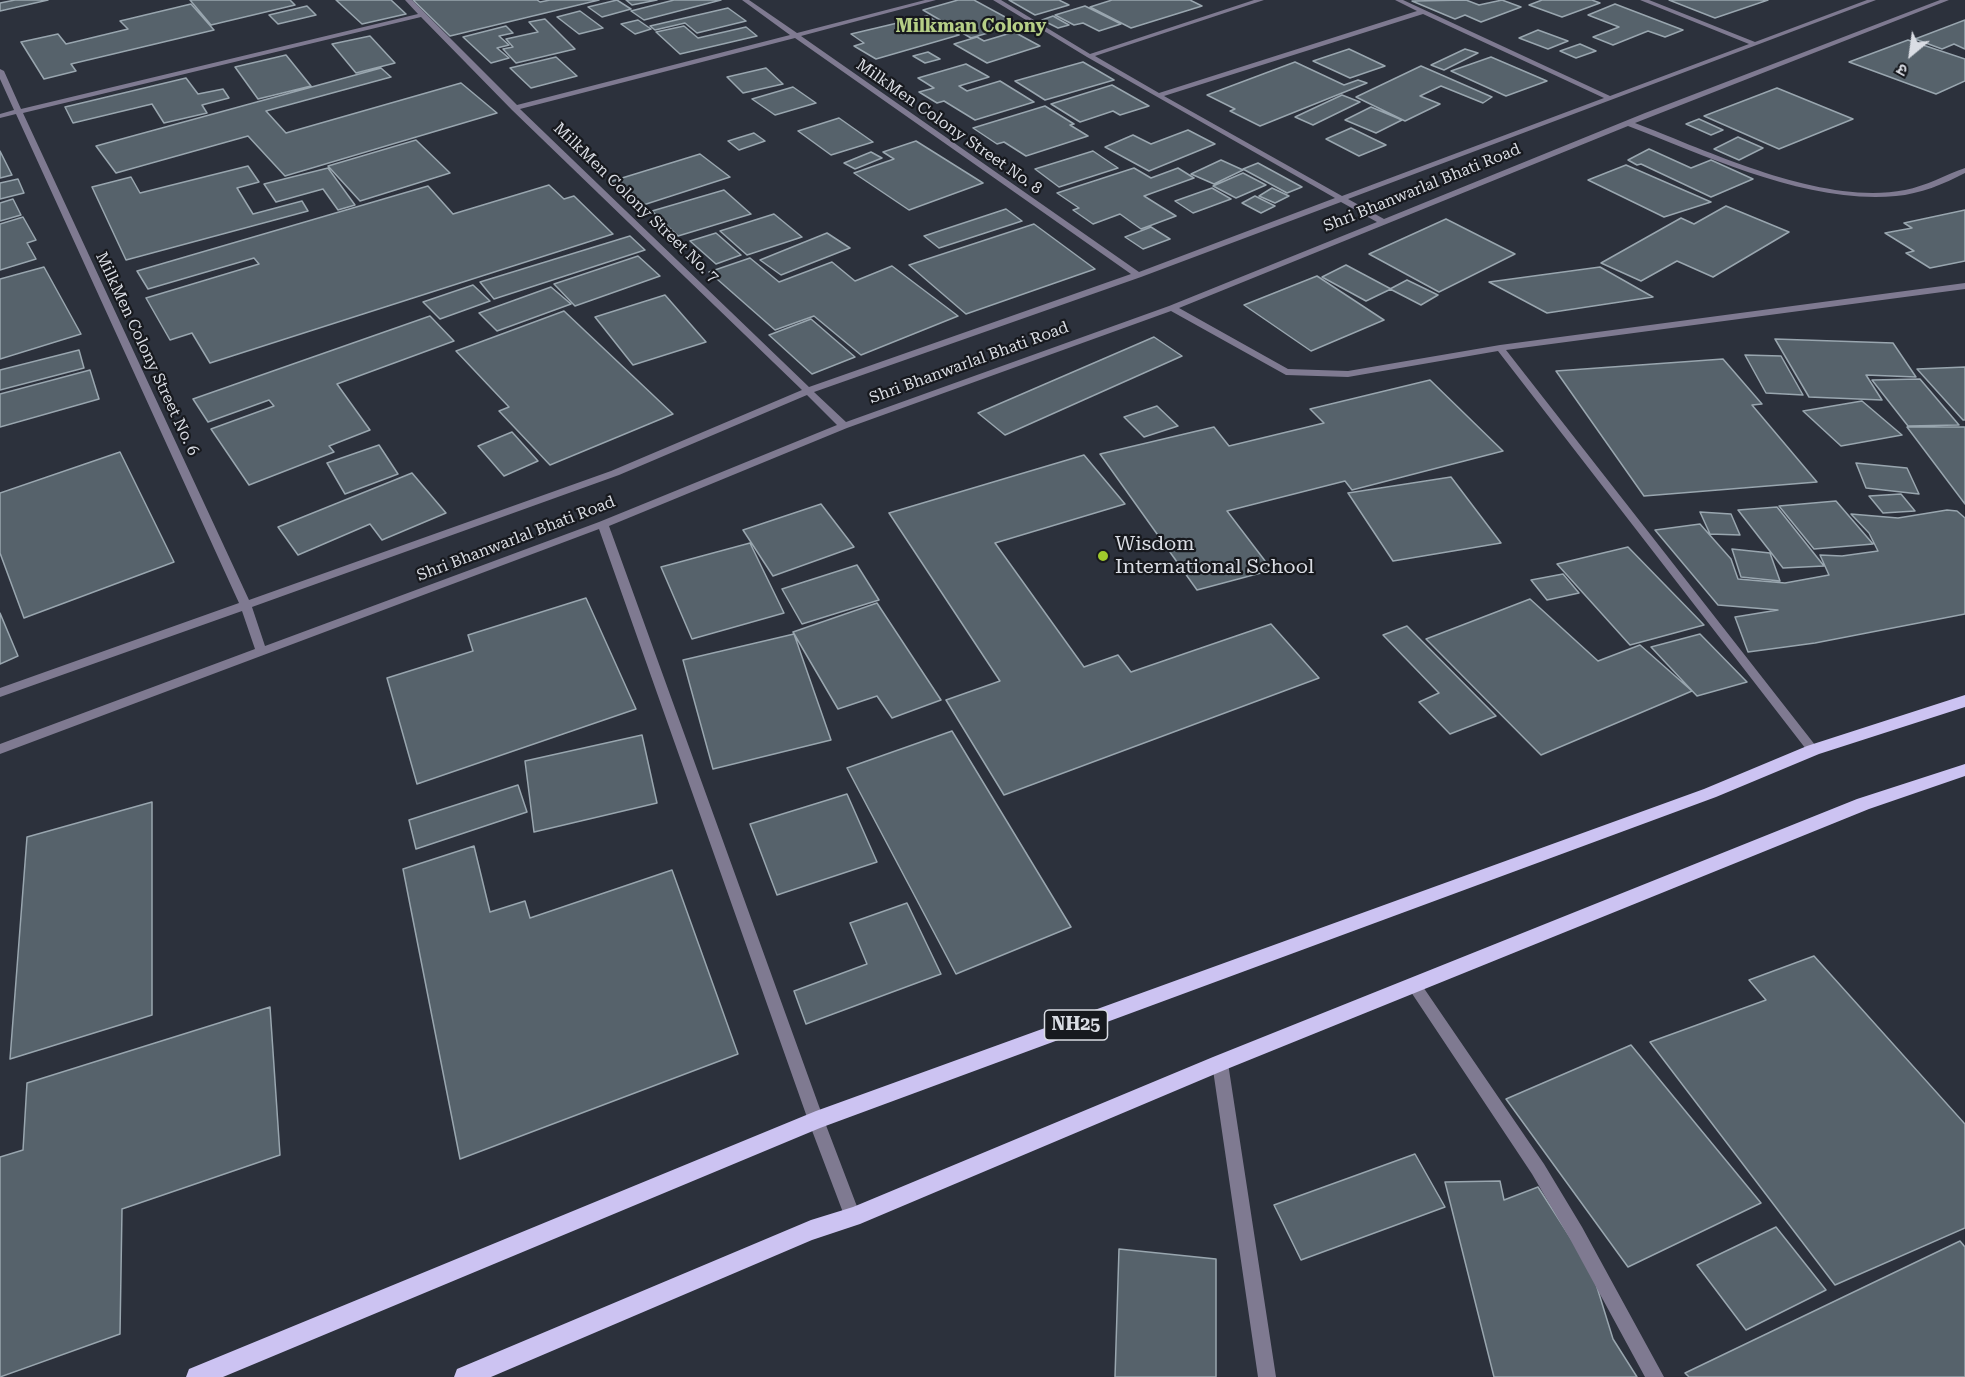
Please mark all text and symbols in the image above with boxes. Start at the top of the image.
district label: Milkman Colony [896,16,1046,38]
north arrow [1881,24,1941,84]
street label: MilkMen Colony Street No. 8 [852,55,1046,199]
text: उ [1893,60,1911,81]
street label: MilkMen Colony Street No. 7 [549,119,723,287]
street label: Shri Bhanwarlal Bhati Road [1321,140,1523,236]
street label: MilkMen Colony Street No. 6 [91,249,203,459]
street label: Shri Bhanwarlal Bhati Road [867,318,1071,408]
street label: Shri Bhanwarlal Bhati Road [414,492,618,586]
place label: Wisdom International School [1115,532,1314,579]
marker: Wisdom International School [1096,549,1110,563]
road number: NH25 [1044,1010,1108,1040]

